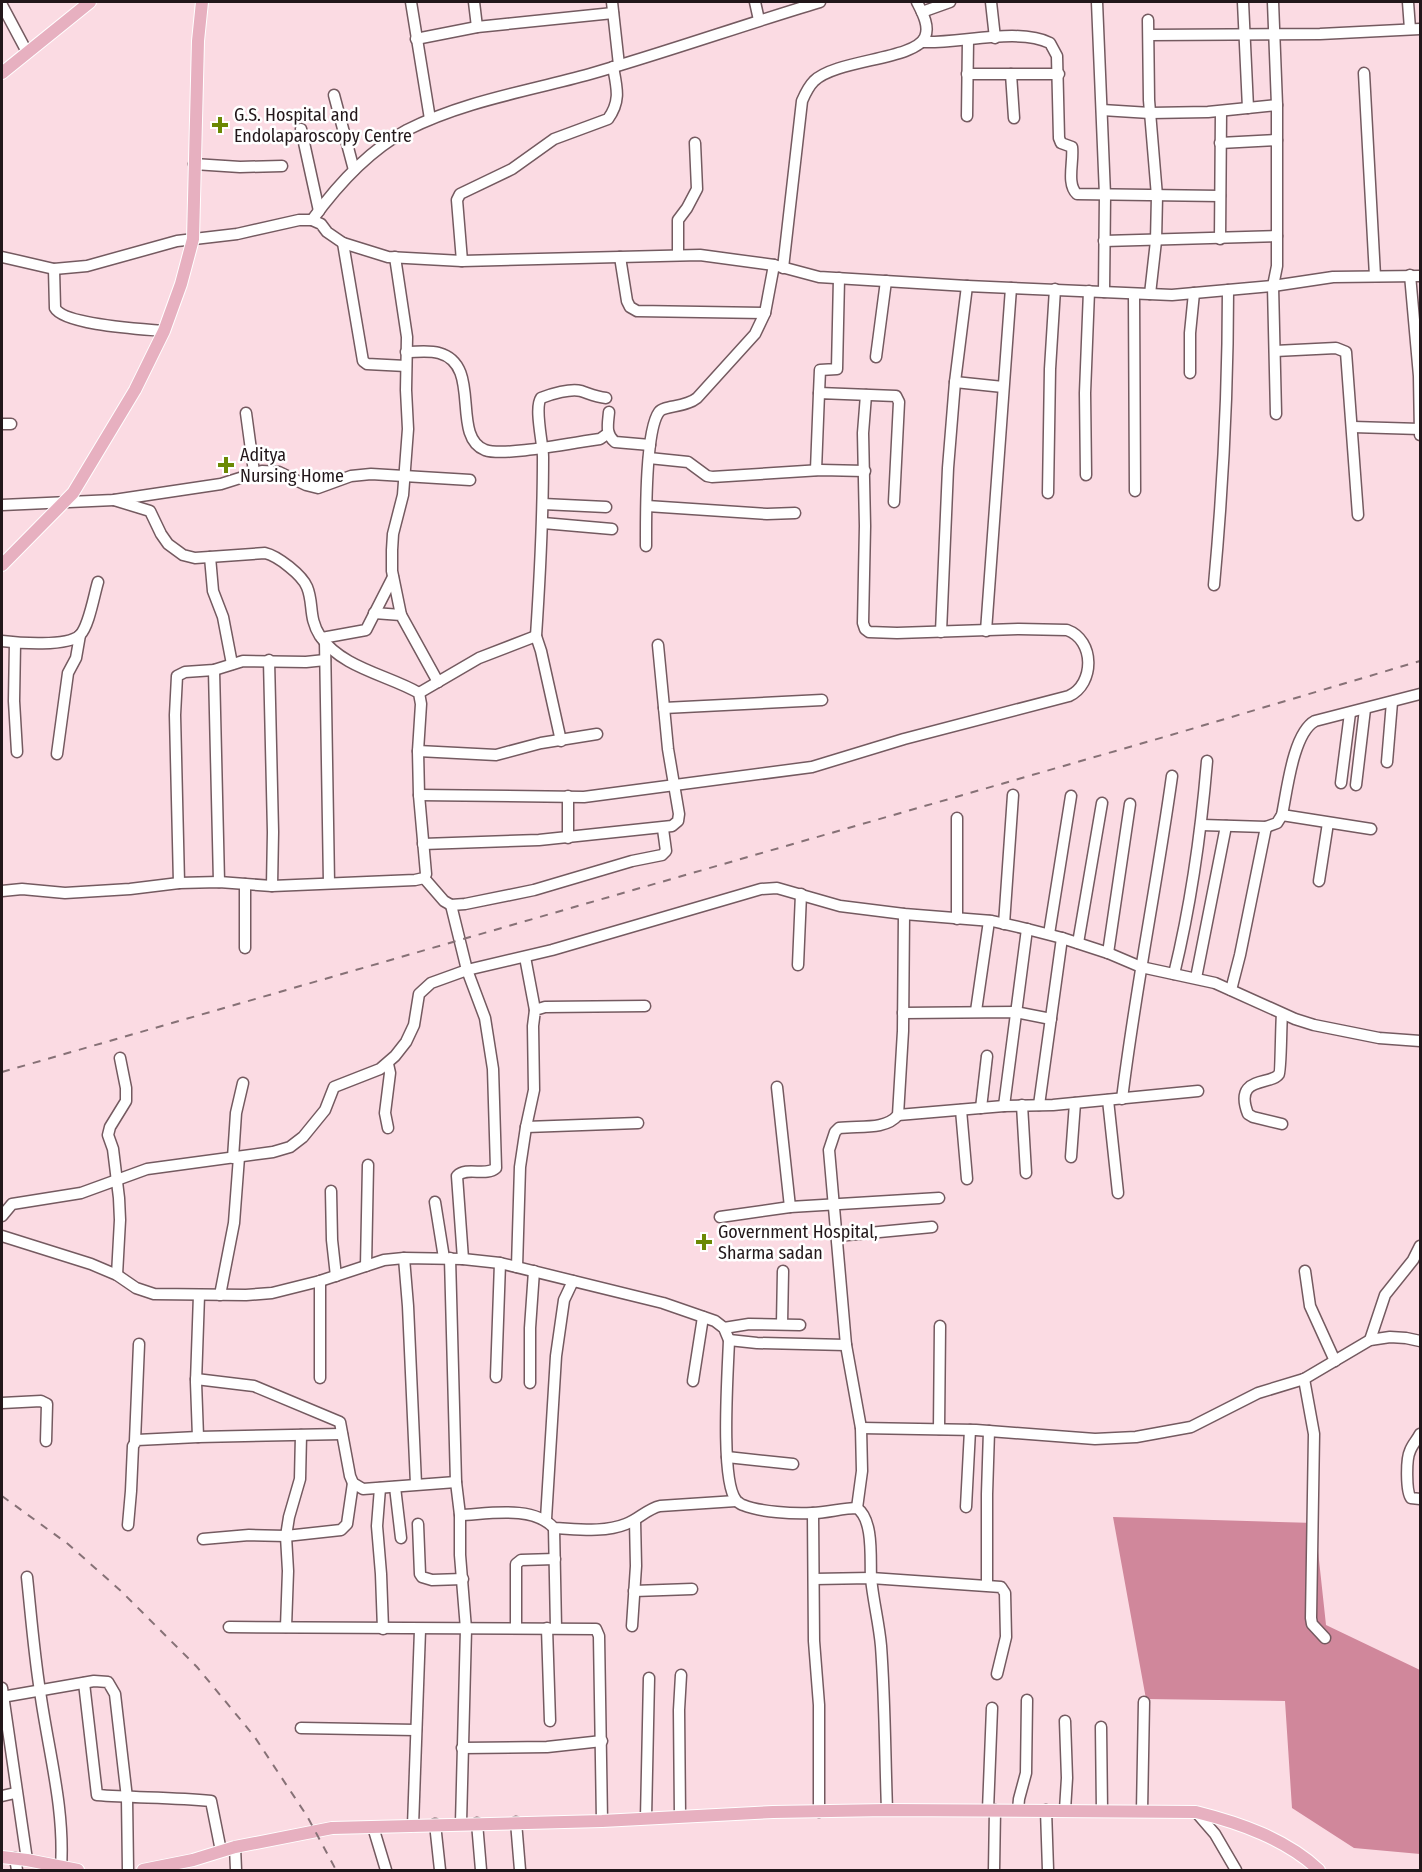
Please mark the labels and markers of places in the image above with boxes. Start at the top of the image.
place label: G.S. Hospital and Endolaparoscopy Centre [234,104,412,147]
marker: G.S. Hospital and Endolaparoscopy Centre [211,116,229,134]
place label: Aditya Nursing Home [240,444,344,487]
marker: Aditya Nursing Home [217,456,235,474]
place label: Government Hospital, Sharma sadan [718,1221,878,1264]
marker: Government Hospital, Sharma sadan [695,1233,713,1251]

